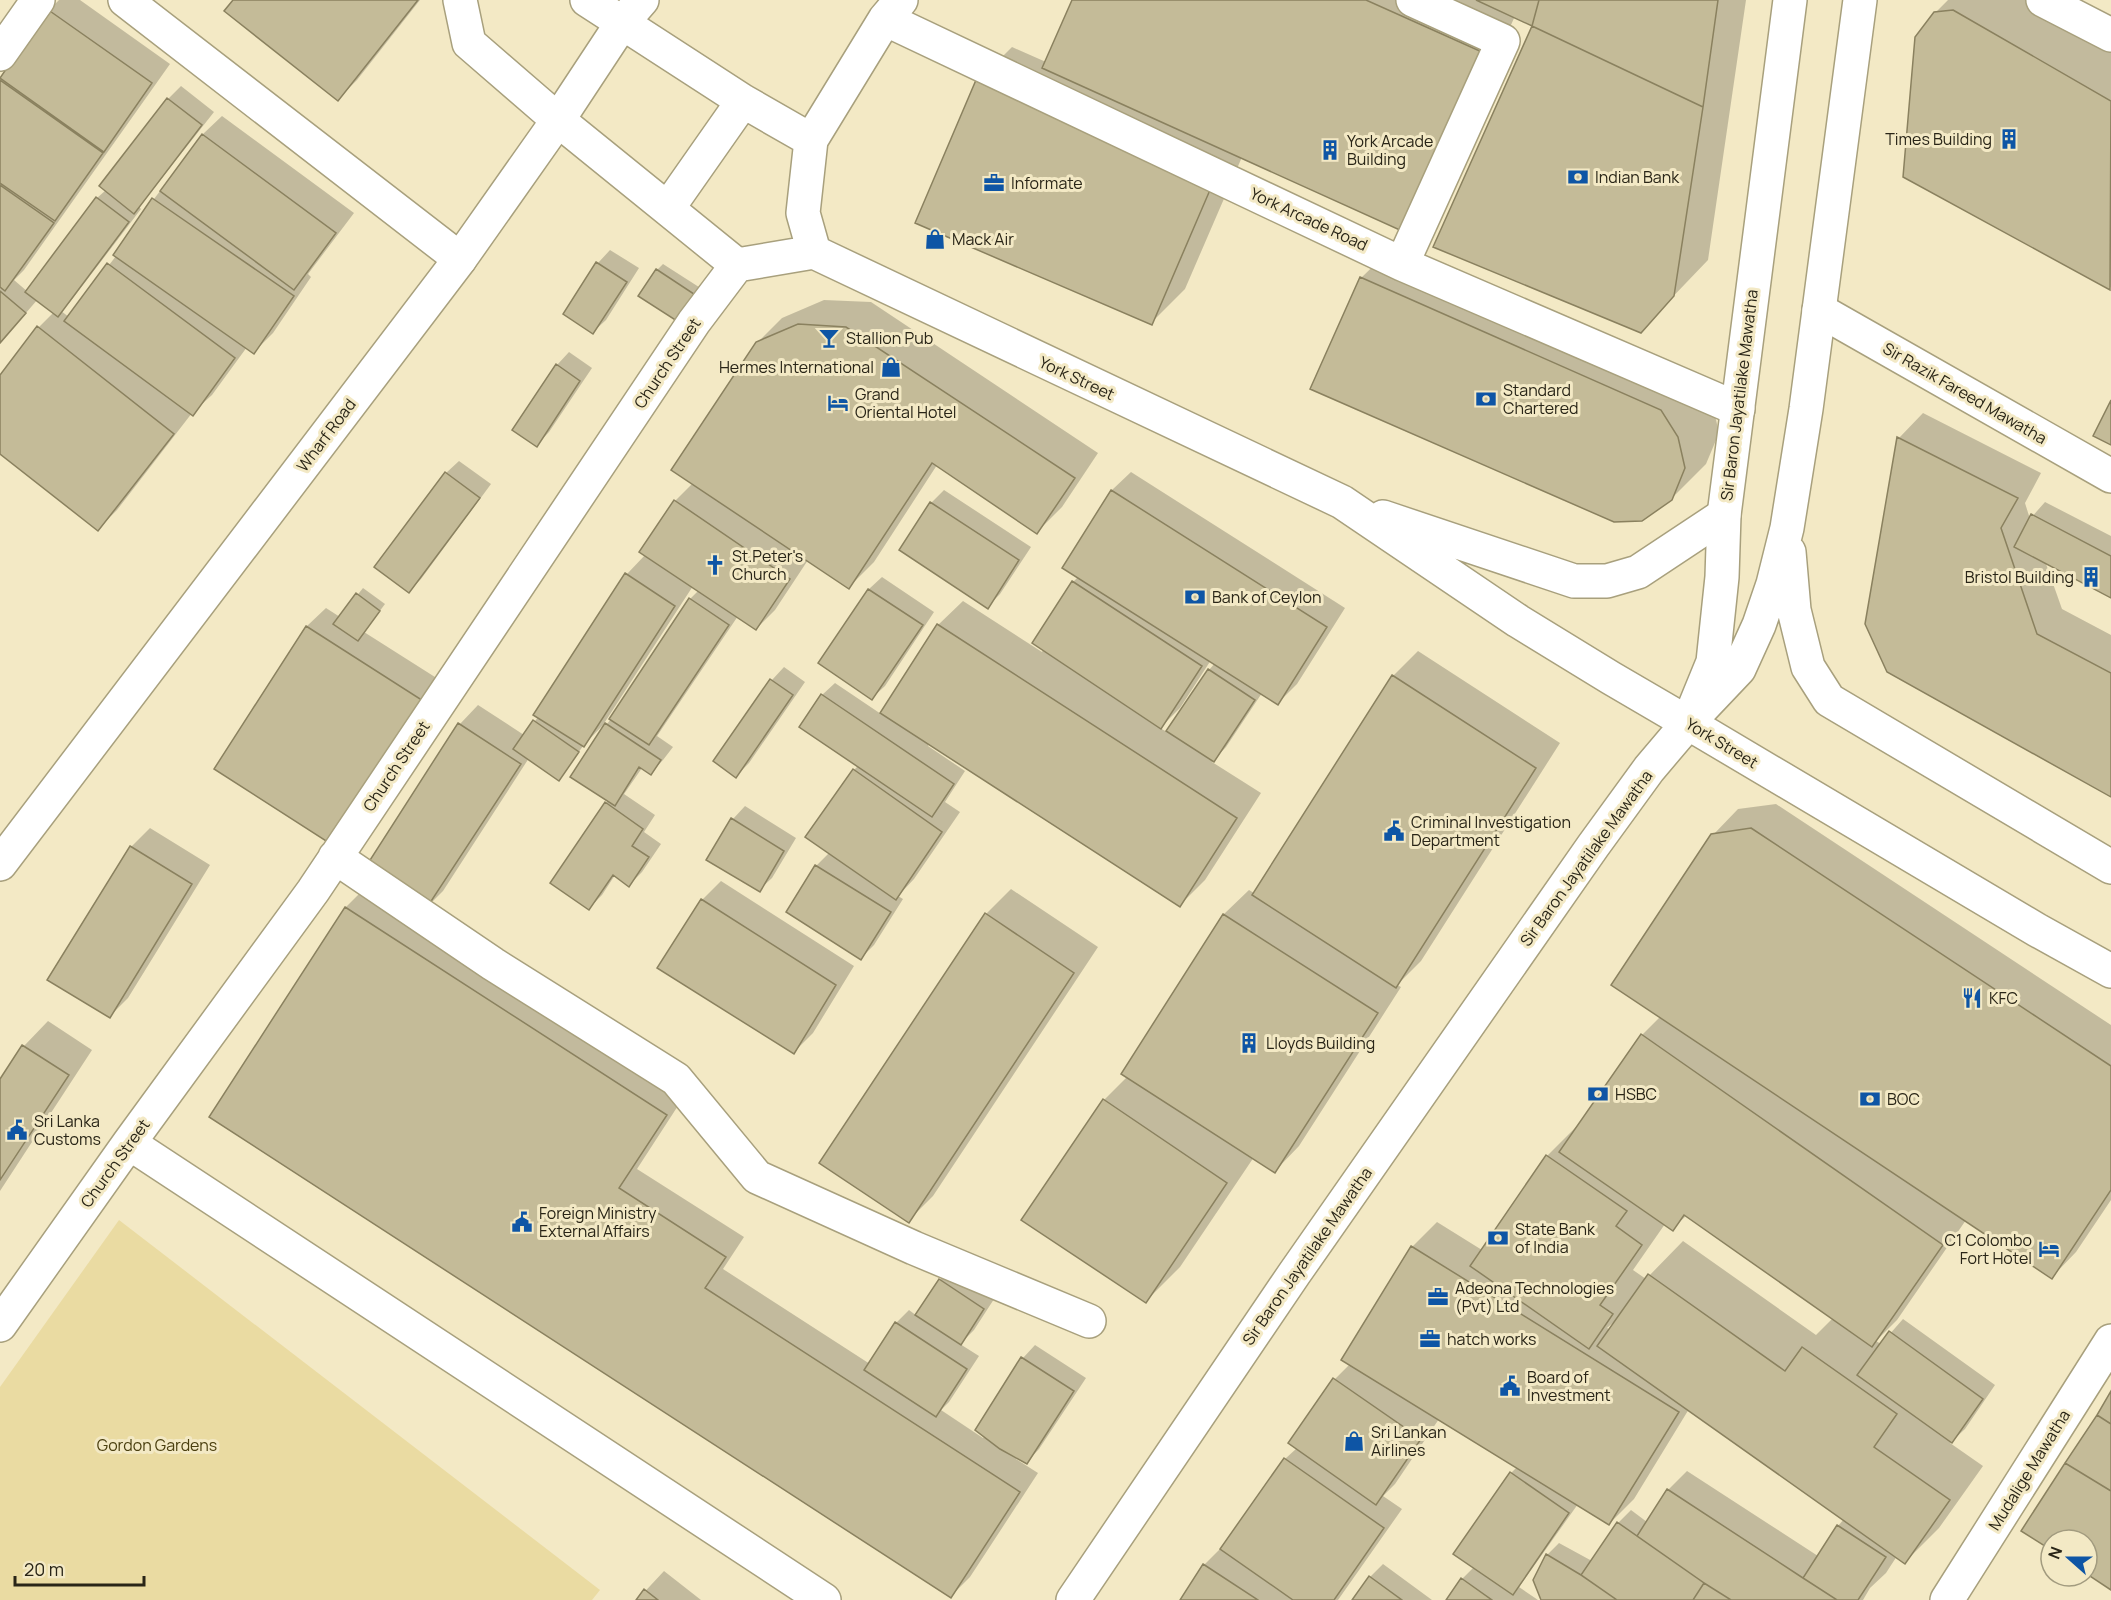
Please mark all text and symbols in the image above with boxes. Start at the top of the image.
building icon: Times Building [1997,127,2021,151]
place label: Times Building [1885,128,1992,150]
place label: York Arcade Building [1347,130,1433,170]
building icon: York Arcade Building [1318,138,1342,162]
bank icon: Indian Bank [1566,165,1590,189]
place label: Indian Bank [1595,166,1680,188]
office icon: Informate [982,171,1006,195]
place label: Informate [1011,172,1083,194]
street label: York Arcade Road [1247,182,1371,256]
shop icon: Mack Air [923,227,947,251]
place label: Mack Air [952,228,1014,250]
street label: Sir Baron Jayatilake Mawatha [1715,288,1763,502]
street label: Church Street [629,313,705,413]
bar icon: Stallion Pub [817,326,841,350]
place label: Stallion Pub [846,327,933,349]
street label: Sir Razik Fareed Mawatha [1879,337,2051,449]
street label: York Street [1036,351,1118,405]
shop icon: Hermes International [879,355,903,379]
place label: Hermes International [719,356,874,378]
place label: Standard Chartered [1503,379,1579,419]
place label: Grand Oriental Hotel [855,383,957,423]
bank icon: Standard Chartered [1474,387,1498,411]
hotel icon: Grand Oriental Hotel [826,391,850,415]
street label: Wharf Road [291,394,361,476]
place label: St.Peter's Church [732,545,803,585]
church icon: St.Peter's Church [703,553,727,577]
building icon: Bristol Building [2079,565,2103,589]
place label: Bristol Building [1965,566,2074,588]
bank icon: Bank of Ceylon [1183,585,1207,609]
place label: Bank of Ceylon [1212,586,1321,608]
street label: York Street [1682,713,1762,773]
street label: Church Street [358,716,434,816]
street label: Sir Baron Jayatilake Mawatha [1515,766,1657,950]
place label: Criminal Investigation Department [1411,811,1571,851]
public building icon: Criminal Investigation Department [1382,819,1406,843]
restaurant icon: KFC [1960,986,1984,1010]
place label: KFC [1989,987,2018,1009]
building icon: Lloyds Building [1237,1031,1261,1055]
place label: Lloyds Building [1266,1032,1375,1054]
bank icon: HSBC [1586,1082,1610,1106]
place label: HSBC [1615,1083,1657,1105]
bank icon: BOC [1858,1087,1882,1111]
place label: BOC [1887,1088,1920,1110]
place label: Sri Lanka Customs [34,1110,101,1150]
street label: Church Street [75,1114,155,1212]
public building icon: Sri Lanka Customs [5,1118,29,1142]
street label: Sir Baron Jayatilake Mawatha [1237,1163,1377,1349]
place label: Foreign Ministry External Affairs [539,1202,657,1242]
public building icon: Foreign Ministry External Affairs [510,1210,534,1234]
place label: State Bank of India [1515,1218,1596,1258]
bank icon: State Bank of India [1486,1226,1510,1250]
place label: C1 Colombo Fort Hotel [1944,1229,2032,1269]
hotel icon: C1 Colombo Fort Hotel [2037,1237,2061,1261]
place label: Adeona Technologies (Pvt) Ltd [1455,1277,1614,1317]
office icon: Adeona Technologies (Pvt) Ltd [1426,1285,1450,1309]
office icon: hatch works [1418,1327,1442,1351]
place label: hatch works [1447,1328,1536,1350]
place label: Board of Investment [1527,1366,1611,1406]
public building icon: Board of Investment [1498,1374,1522,1398]
street label: Mudalige Mawatha [1983,1406,2075,1534]
place label: Sri Lankan Airlines [1371,1421,1446,1461]
shop icon: Sri Lankan Airlines [1342,1429,1366,1453]
park label: Gordon Gardens [97,1434,217,1456]
north arrow [2039,1528,2099,1588]
text: N [2043,1543,2067,1562]
scale bar [15,1549,144,1587]
text: 20 m [24,1557,64,1581]

